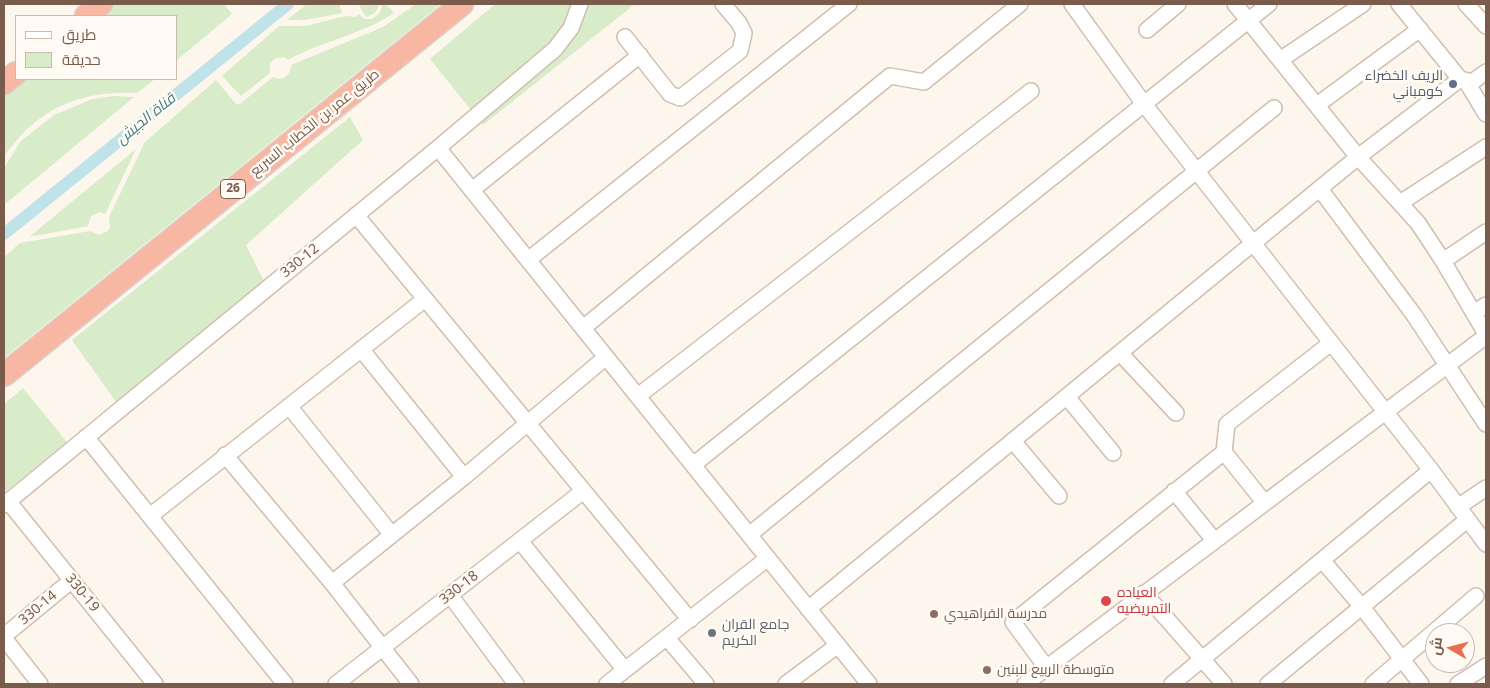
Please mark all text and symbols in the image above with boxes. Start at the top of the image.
legend [15,15,178,80]
text: طريق [62,24,96,44]
text: حديقة [62,49,101,69]
street label: طريق عمر بن الخطاب السريع [247,66,383,180]
place label: الريف الخضراء كومباني [1365,68,1443,100]
marker: الريف الخضراء كومباني [1447,78,1459,90]
water label: قناة الجيش [113,90,179,148]
road number: 26 [220,180,246,198]
street label: 330-12 [277,240,323,282]
street label: 330-18 [436,568,482,608]
street label: 330-19 [61,570,103,616]
place label: العياده التمريضيه [1117,585,1171,618]
street label: 330-14 [16,587,60,629]
marker: العياده التمريضيه [1099,594,1113,608]
place label: مدرسة الفراهيدي [944,606,1047,622]
marker: مدرسة الفراهيدي [928,608,940,620]
place label: جامع القران الكريم [722,617,789,650]
north arrow [1425,623,1475,673]
marker: جامع القران الكريم [706,627,718,639]
text: ش [1425,636,1446,656]
place label: متوسطة الربيع للبنين [997,662,1114,678]
marker: متوسطة الربيع للبنين [981,664,993,676]

